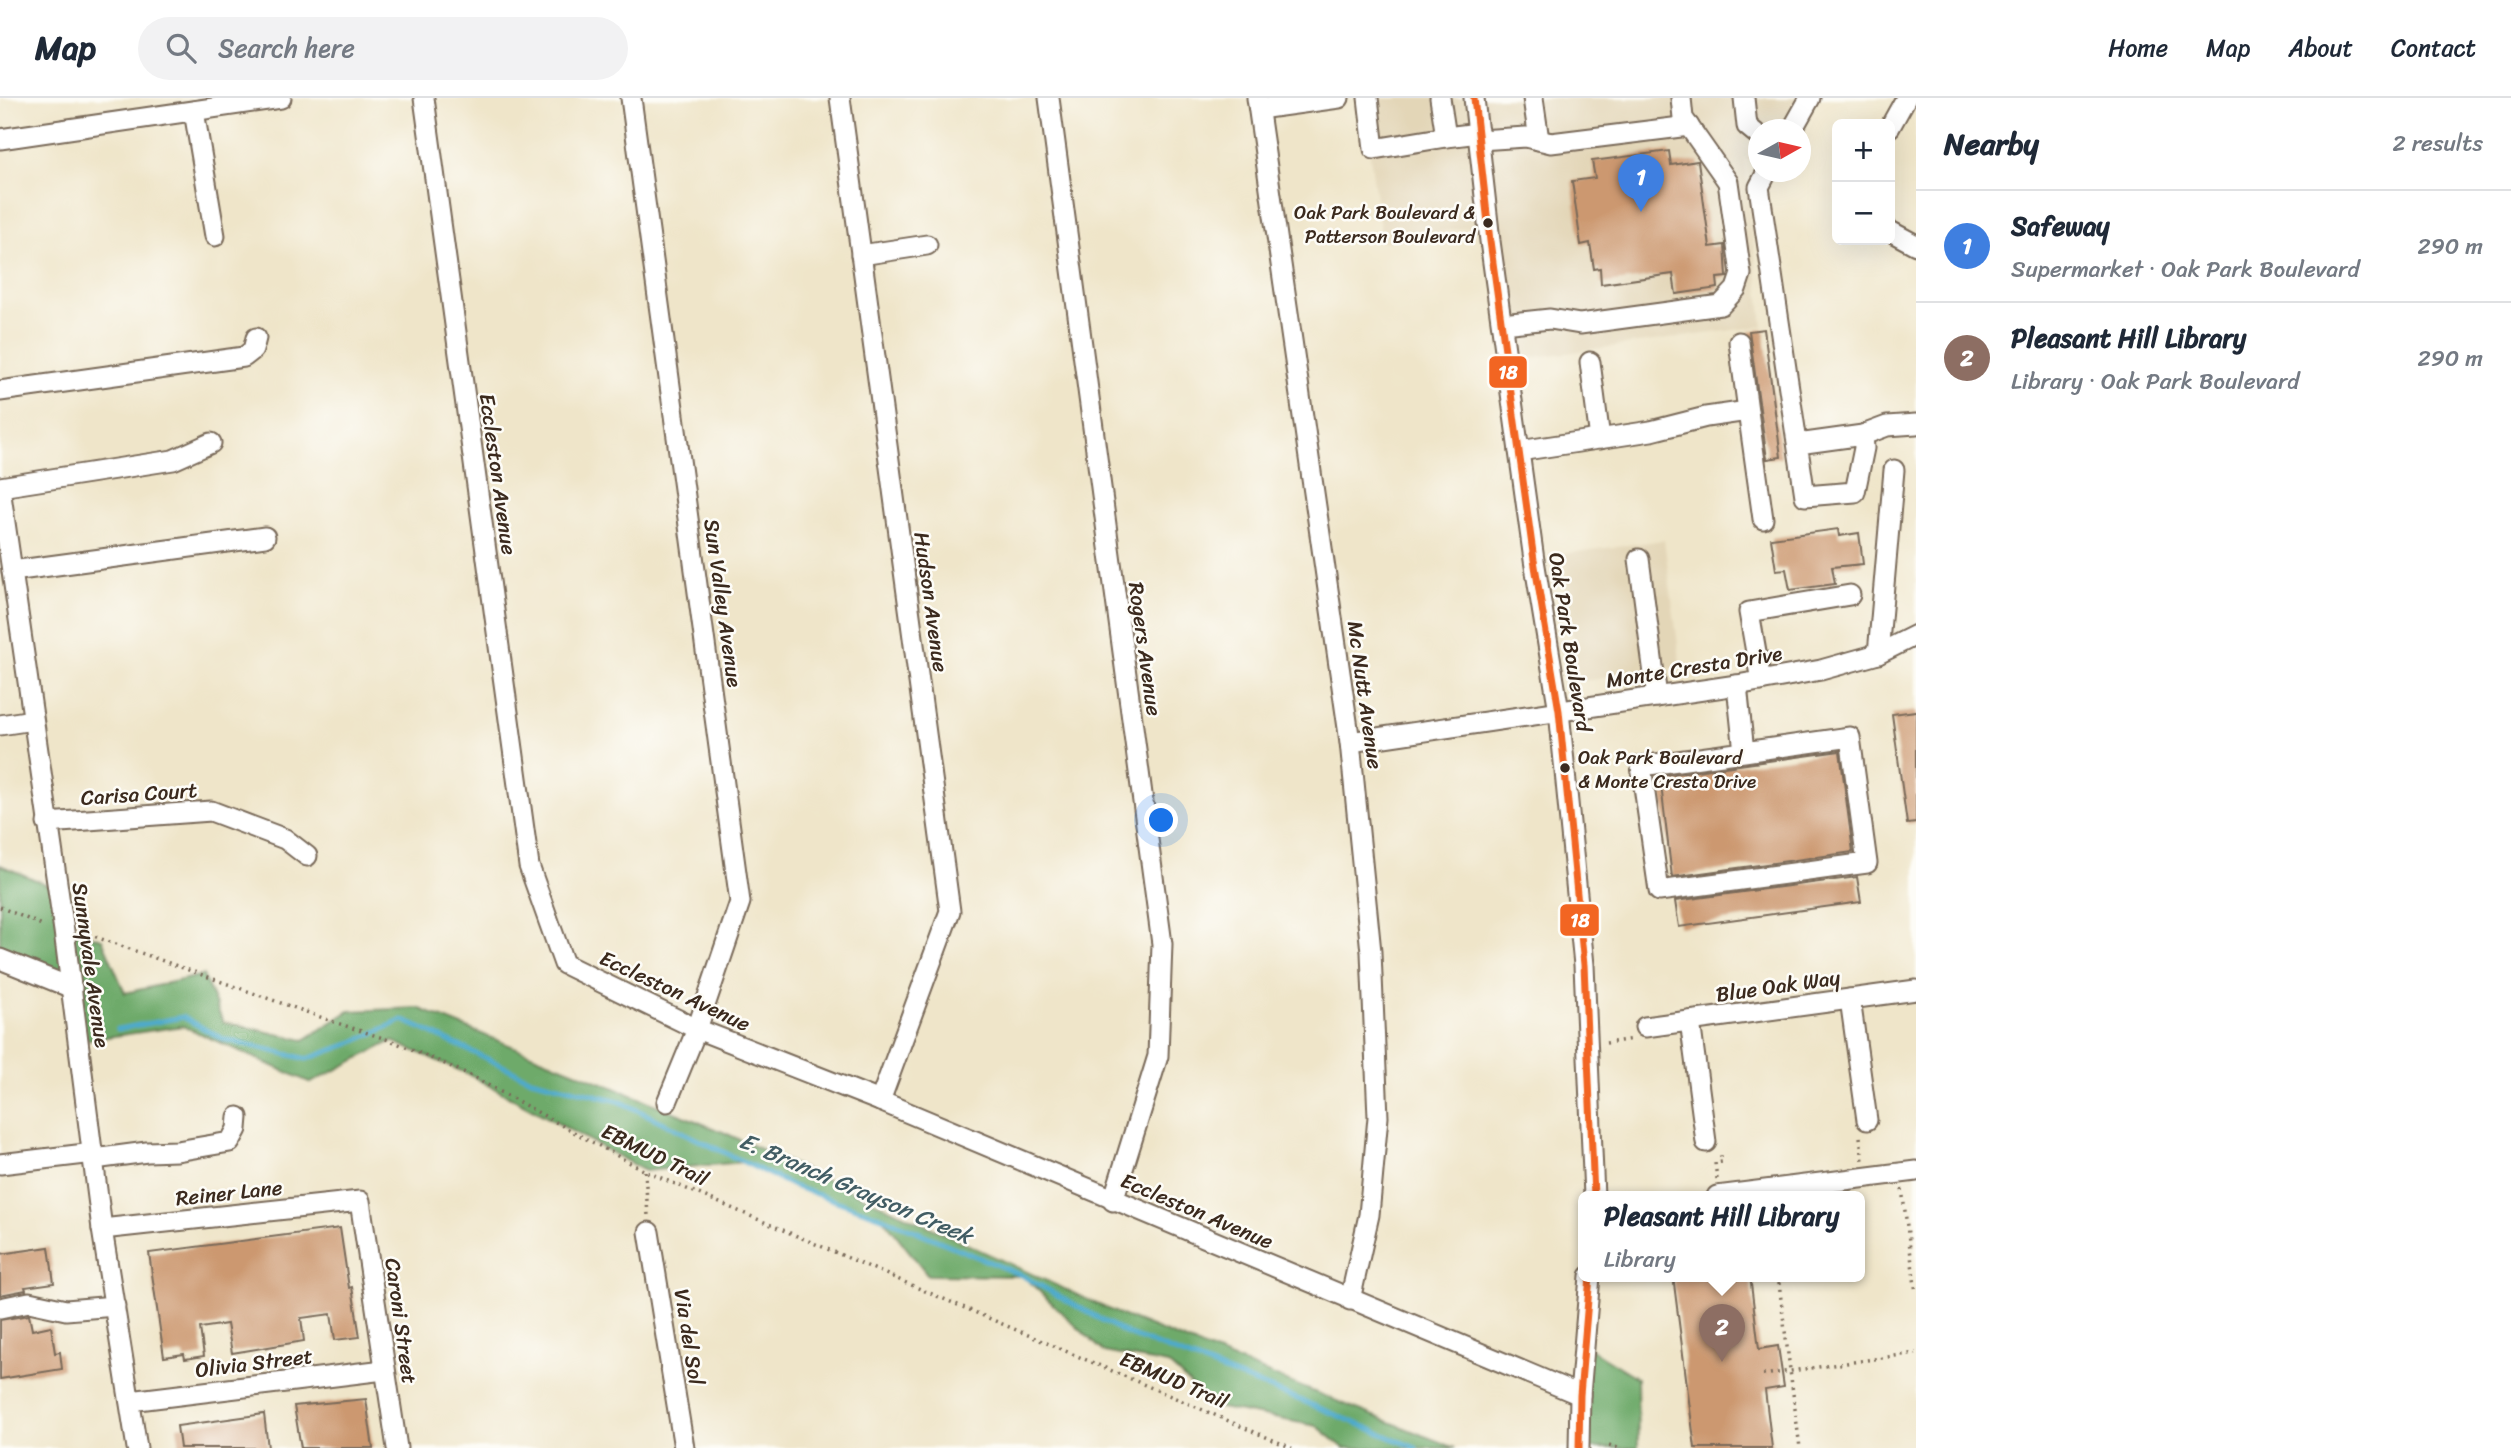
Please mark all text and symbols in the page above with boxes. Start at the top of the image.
search box [138,17,628,80]
text: Map [35,19,96,77]
text: Search here [218,25,355,71]
text: Home [2108,27,2168,69]
text: Map [2206,27,2250,69]
text: About [2288,27,2353,69]
text: Contact [2391,27,2476,69]
icon: search [162,29,200,67]
text: Nearby [1944,117,2039,171]
north arrow [1748,119,1811,182]
map controls [1832,119,1895,245]
button: + [1832,119,1895,182]
text: 2 results [2392,123,2483,164]
pin: 1 [1618,154,1664,212]
button: − [1832,182,1895,245]
place label: Oak Park Boulevard & Patterson Boulevard [1294,196,1477,253]
text: Safeway [2011,203,2110,249]
marker: Oak Park Boulevard & Patterson Boulevard [1481,216,1495,230]
text: 1 [1962,226,1972,267]
text: 290 m [2417,226,2483,267]
text: Supermarket · Oak Park Boulevard [2011,249,2360,290]
text: Pleasant Hill Library [2011,315,2246,361]
text: 2 [1960,338,1974,379]
text: 290 m [2417,338,2483,379]
line badge: 18 [1488,355,1528,389]
text: 18 [1498,356,1518,389]
text: Library · Oak Park Boulevard [2011,361,2299,402]
street label: Eccleston Avenue [468,391,528,557]
street label: Sun Valley Avenue [692,516,754,690]
street label: Hudson Avenue [902,529,960,675]
street label: Oak Park Boulevard [1537,550,1603,736]
street label: Rogers Avenue [1117,580,1173,718]
street label: Mc Nutt Avenue [1336,618,1394,772]
street label: Monte Cresta Drive [1603,634,1785,700]
place label: Oak Park Boulevard & Monte Cresta Drive [1578,741,1756,798]
marker: Oak Park Boulevard & Monte Cresta Drive [1558,761,1572,775]
street label: Carisa Court [80,771,198,817]
your location [1144,803,1178,837]
street label: Sunnyvale Avenue [61,880,121,1050]
line badge: 18 [1559,903,1600,937]
text: 18 [1570,904,1590,937]
street label: Eccleston Avenue [593,939,757,1043]
street label: Blue Oak Way [1713,958,1843,1014]
street label: EBMUD Trail [595,1113,716,1198]
water label: E. Branch Grayson Creek [733,1121,981,1257]
street label: Eccleston Avenue [1115,1162,1280,1260]
street label: Reiner Lane [174,1168,285,1218]
popup [1578,1191,1865,1282]
text: Pleasant Hill Library [1604,1193,1839,1239]
text: Library [1604,1239,1676,1280]
street label: Caroni Street [373,1256,429,1386]
street label: Via del Sol [663,1286,715,1389]
pin: 2 [1699,1304,1745,1362]
street label: Olivia Street [193,1337,315,1389]
street label: EBMUD Trail [1113,1340,1235,1420]

